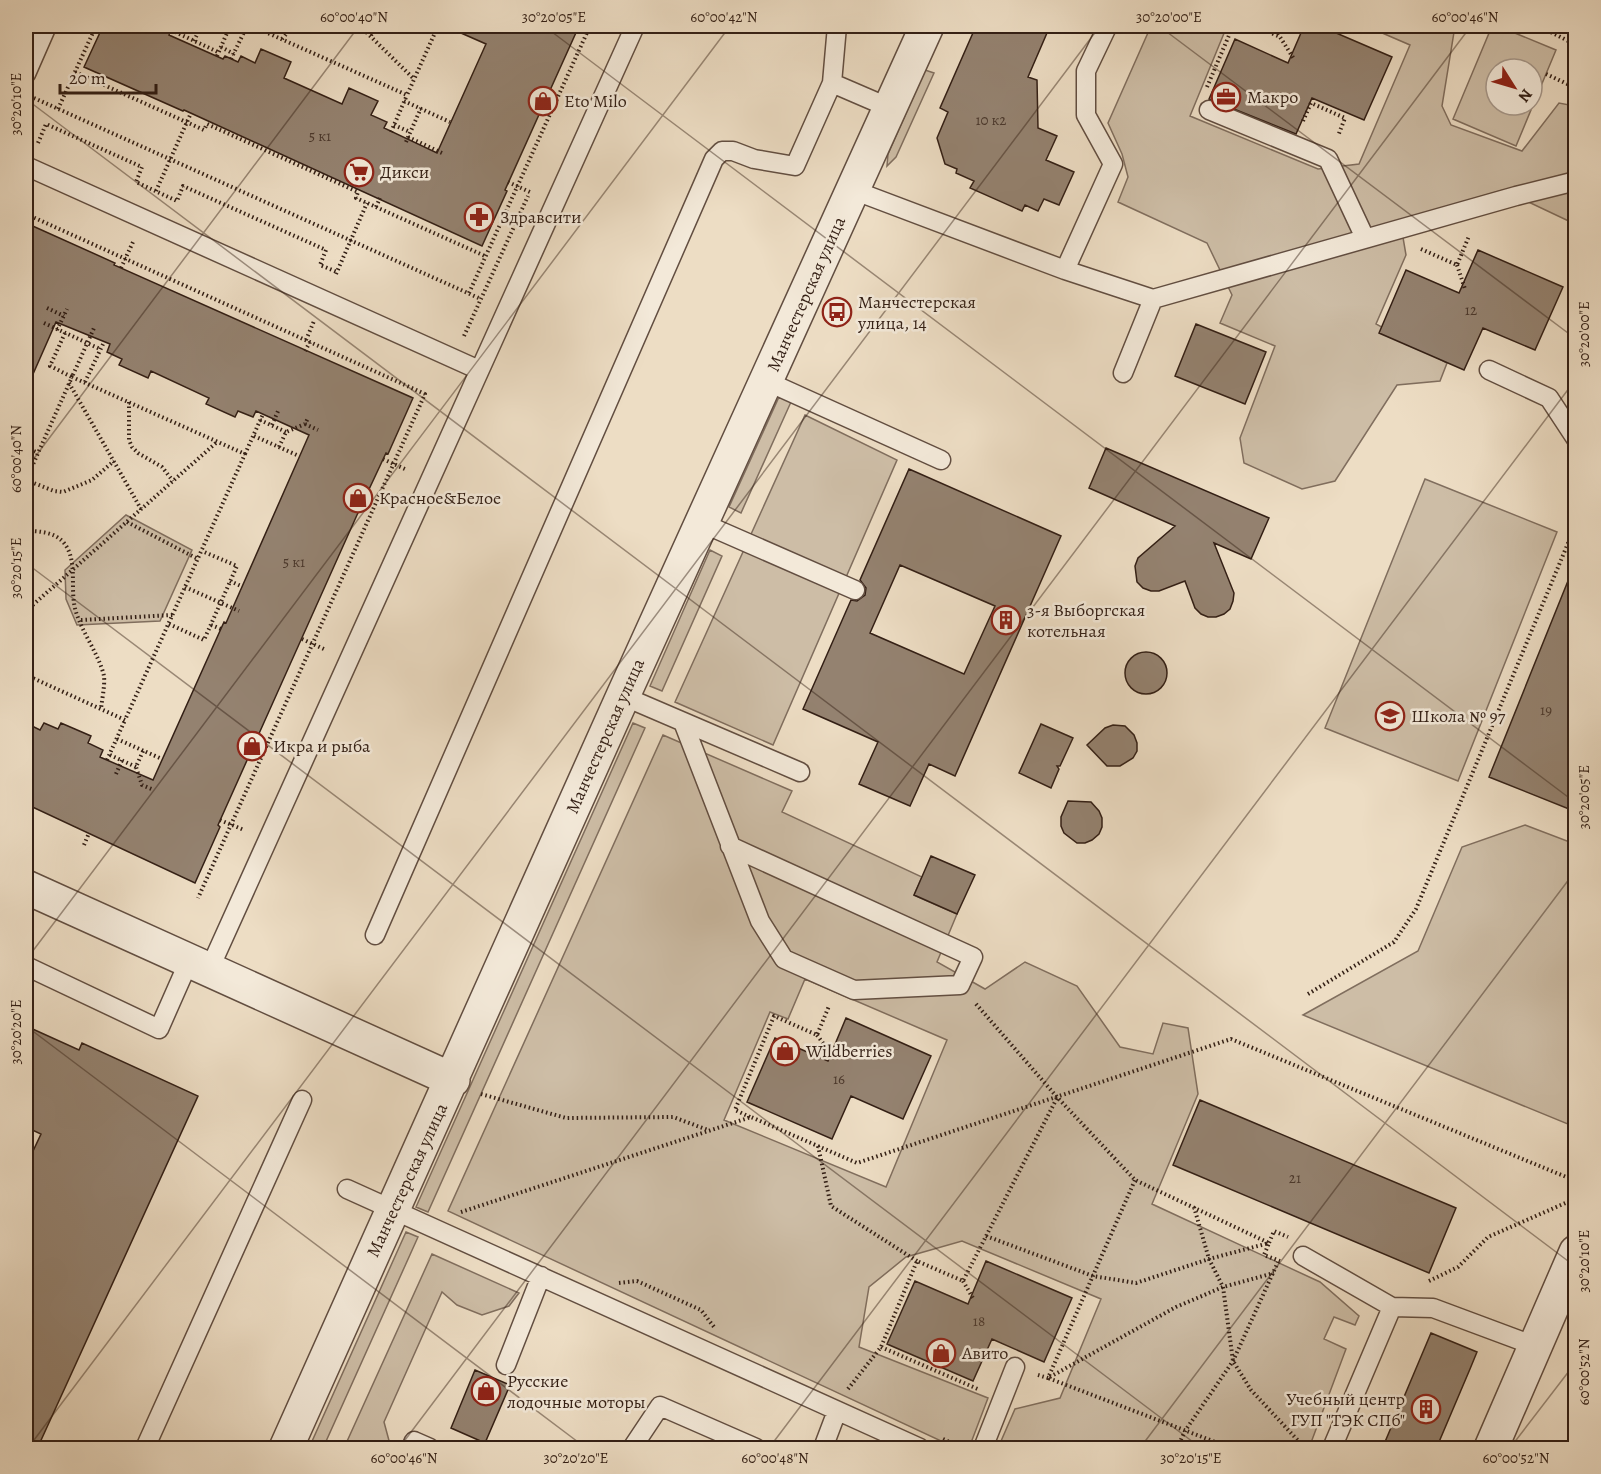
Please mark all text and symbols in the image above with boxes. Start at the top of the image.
text: 60°00'40"N [320,7,388,27]
text: 30°20'05"E [522,7,586,27]
text: 60°00'42"N [690,7,758,27]
text: 30°20'00"E [1136,7,1202,27]
text: 60°00'46"N [1431,7,1499,27]
scale bar [60,57,156,95]
north arrow [1484,57,1544,117]
text: 20 m [69,66,106,90]
text: 30°20'10"E [6,73,26,136]
office icon: Макро [1210,81,1242,113]
text: N [1513,84,1537,107]
shop icon: Eto Milo [527,85,559,117]
place label: Макро [1247,85,1298,109]
place label: Eto Milo [564,89,627,113]
house number: 10 к2 [975,110,1007,130]
house number: 5 к1 [309,126,331,146]
supermarket icon: Дикси [343,156,375,188]
place label: Дикси [380,160,429,184]
pharmacy icon: Здравсити [463,201,495,233]
place label: Здравсити [500,205,582,229]
street label: Манчестерская улица [761,212,851,375]
place label: Манчестерская улица, 14 [857,290,976,335]
bus stop icon: Манчестерская улица, 14 [821,296,853,328]
house number: 12 [1465,300,1477,320]
text: 30°20'00"E [1574,301,1594,367]
text: 60°00'40"N [6,425,26,493]
shop icon: Красное&Белое [342,482,374,514]
place label: Красное&Белое [379,486,501,510]
text: 30°20'15"E [6,537,26,599]
house number: 5 к1 [283,552,305,572]
place label: 3-я Выборгская котельная [1027,598,1145,643]
building icon: 3-я Выборгская котельная [990,604,1022,636]
street label: Манчестерская улица [560,654,650,817]
school or university icon: Школа № 97 [1374,700,1406,732]
house number: 19 [1540,700,1552,720]
place label: Школа № 97 [1411,704,1506,728]
shop icon: Икра и рыба [236,730,268,762]
place label: Икра и рыба [273,734,371,758]
text: 30°20'05"E [1574,765,1594,829]
text: 30°20'20"E [6,1000,26,1064]
shop icon: Wildberries [769,1035,801,1067]
place label: Wildberries [805,1039,893,1063]
house number: 16 [833,1069,845,1089]
street label: Манчестерская улица [361,1098,454,1261]
house number: 21 [1289,1168,1301,1188]
text: 30°20'10"E [1574,1230,1594,1293]
house number: 18 [973,1311,985,1331]
shop icon: Авито [925,1337,957,1369]
text: 60°00'52"N [1574,1338,1594,1405]
place label: Авито [961,1341,1008,1365]
place label: Русские лодочные моторы [507,1369,646,1414]
shop icon: Русские лодочные моторы [470,1375,502,1407]
place label: Учебный центр ГУП "ТЭК СПб" [1286,1387,1405,1432]
building icon: Учебный центр ГУП "ТЭК СПб" [1410,1393,1442,1425]
text: 60°00'46"N [370,1448,438,1468]
text: 30°20'20"E [544,1448,608,1468]
text: 60°00'48"N [741,1448,809,1468]
text: 30°20'15"E [1160,1448,1222,1468]
text: 60°00'52"N [1483,1448,1550,1468]

